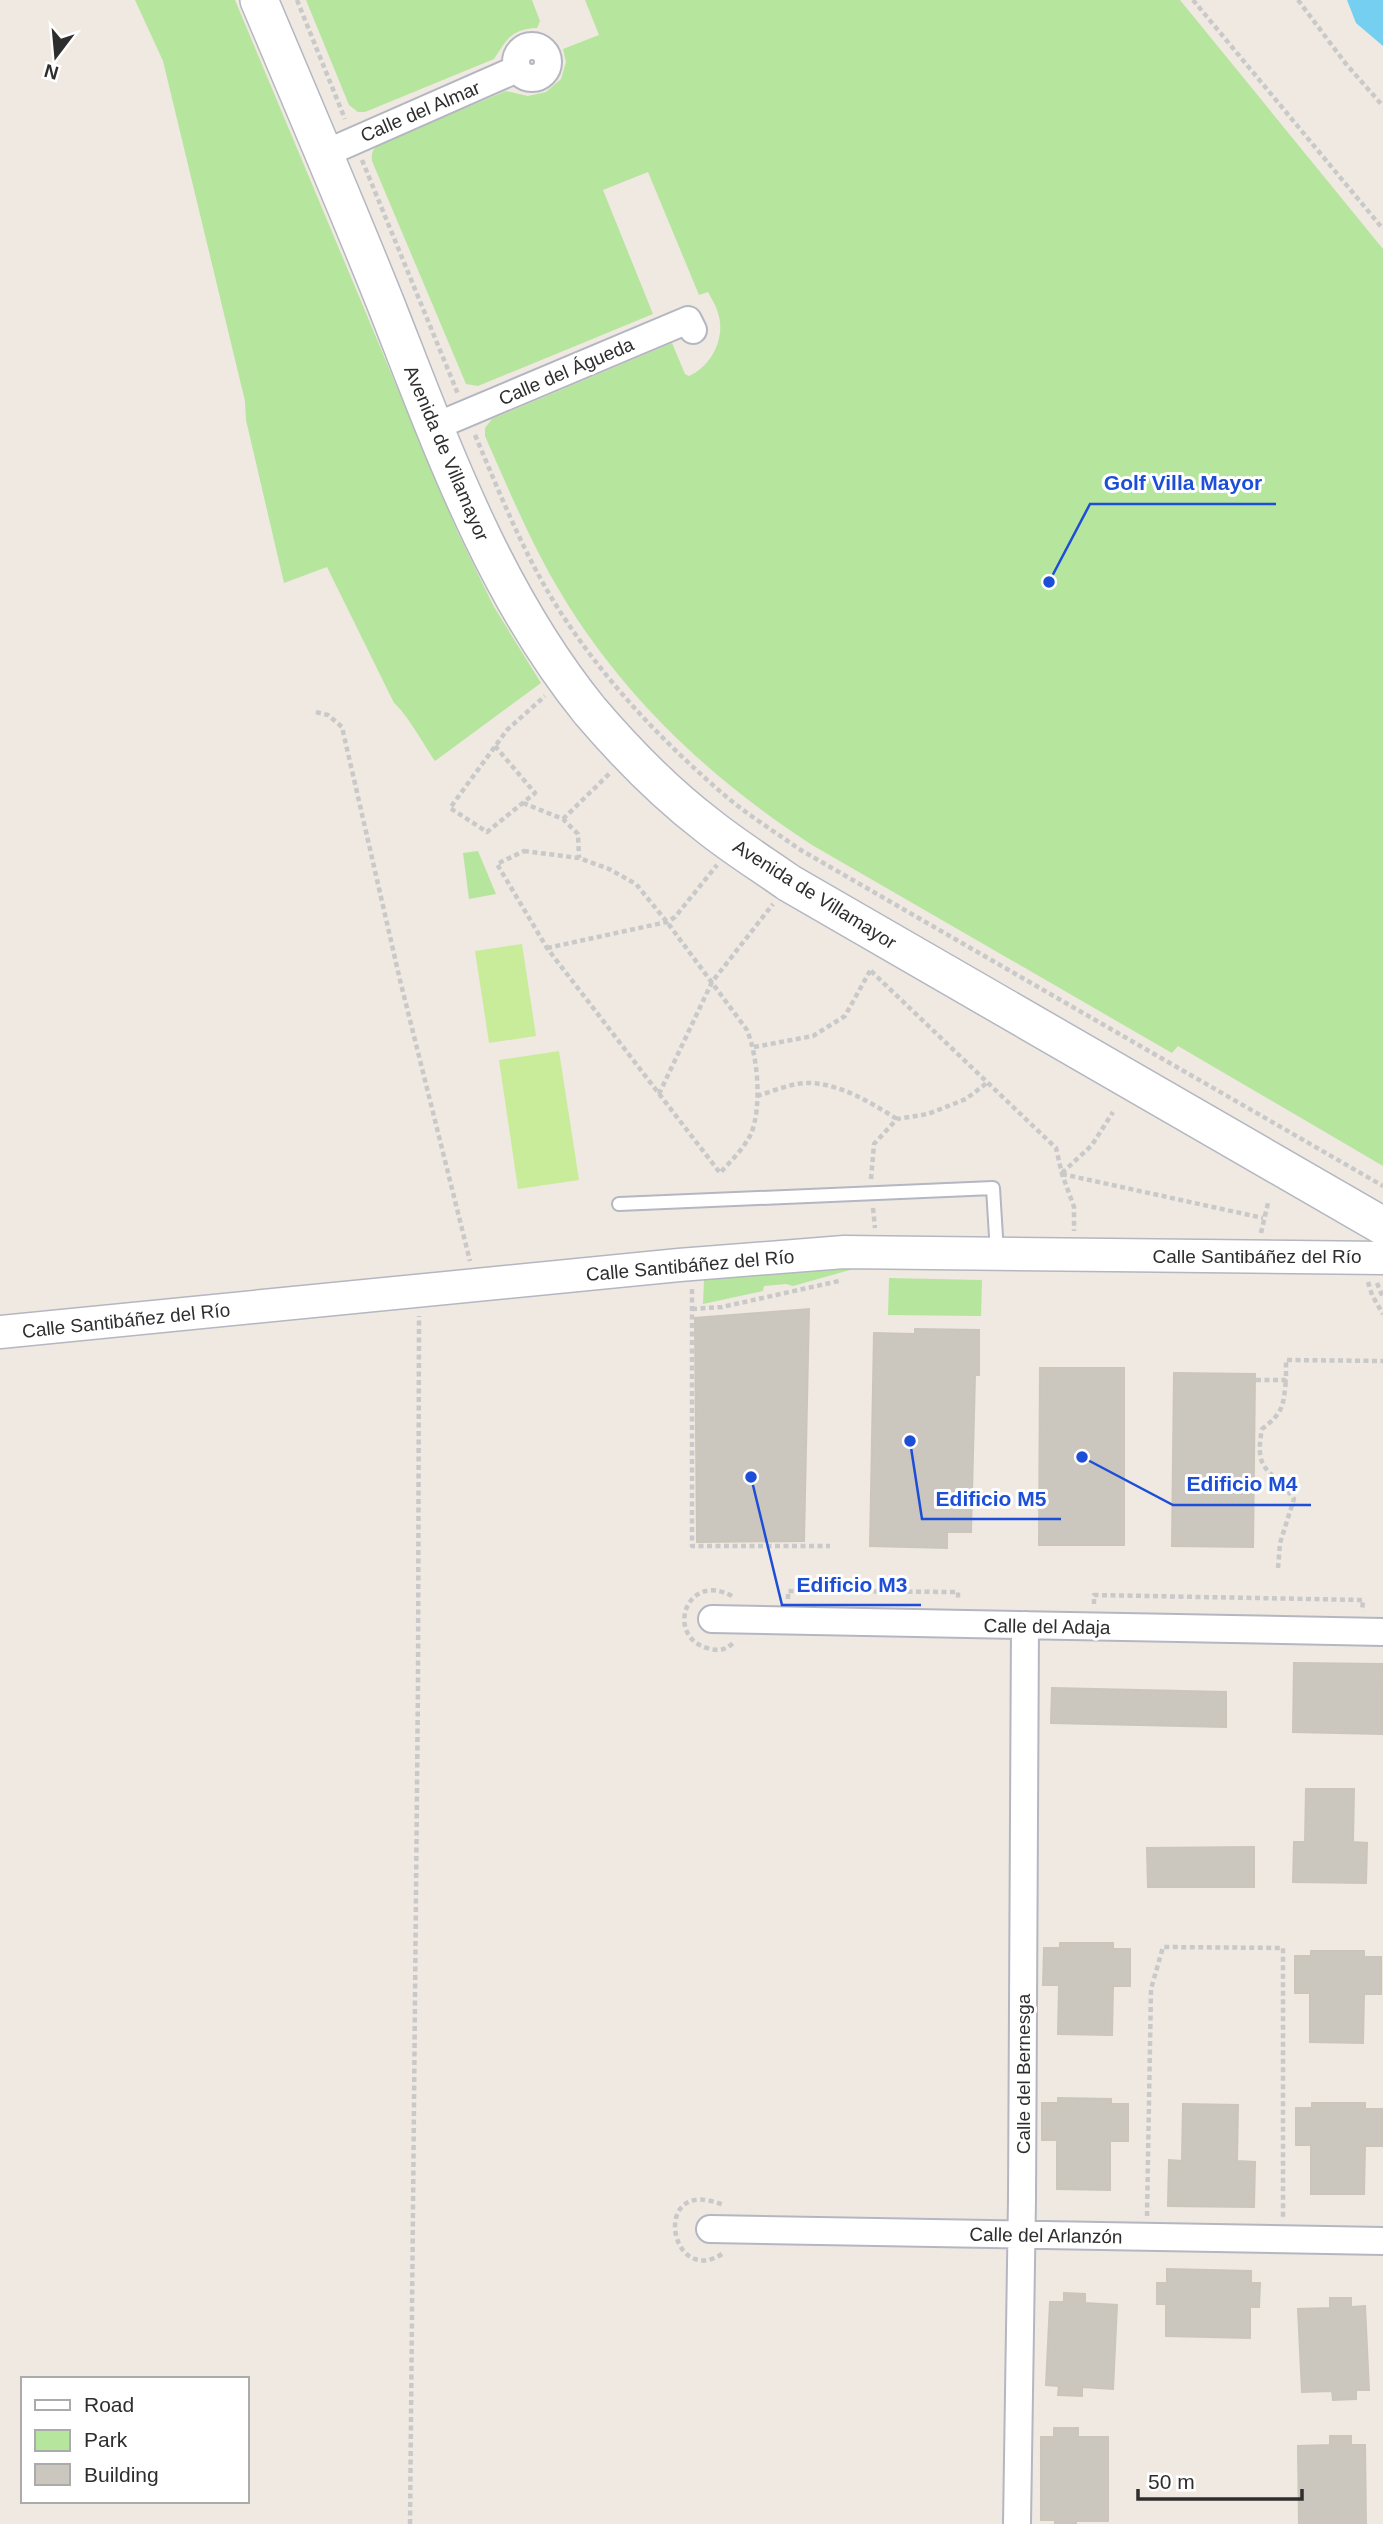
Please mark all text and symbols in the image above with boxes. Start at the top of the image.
north arrow [21,21,91,91]
text: N [42,60,61,84]
street label: Calle del Almar [357,77,484,146]
street label: Calle del Águeda [495,333,637,409]
street label: Avenida de Villamayor [400,362,493,545]
callout: Golf Villa Mayor [1090,462,1276,504]
text: Golf Villa Mayor [1104,471,1262,494]
street label: Avenida de Villamayor [729,836,901,954]
street label: Calle Santibáñez del Río [585,1246,795,1285]
street label: Calle Santibáñez del Río [1152,1246,1362,1267]
street label: Calle Santibáñez del Río [21,1299,231,1342]
callout: Edificio M4 [1173,1463,1311,1505]
text: Edificio M4 [1187,1472,1298,1495]
callout: Edificio M5 [922,1477,1061,1519]
text: Edificio M5 [936,1487,1047,1510]
callout: Edificio M3 [782,1563,921,1605]
text: Edificio M3 [797,1573,907,1596]
street label: Calle del Adaja [983,1615,1111,1638]
street label: Calle del Bernesga [1013,1993,1034,2154]
street label: Calle del Arlanzón [969,2224,1123,2247]
legend [21,2377,248,2503]
text: Road [84,2393,134,2416]
text: Park [84,2428,128,2451]
scale bar [1138,2458,1302,2502]
text: Building [84,2463,159,2486]
text: 50 m [1148,2470,1195,2493]

